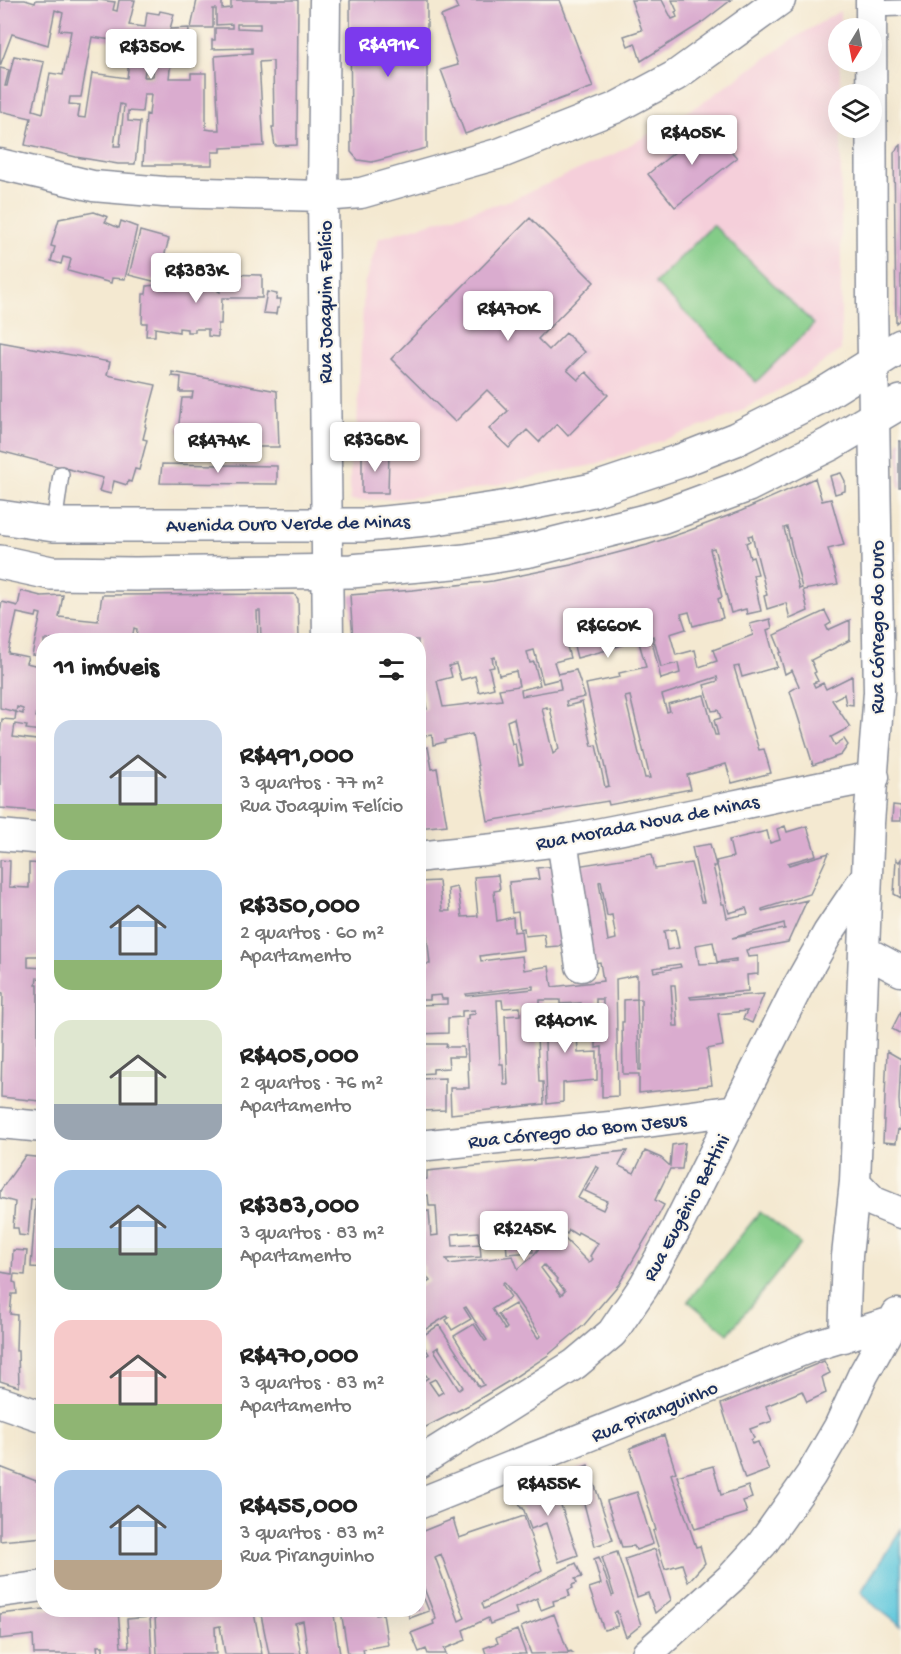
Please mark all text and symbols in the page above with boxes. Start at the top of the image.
north arrow [828,18,882,72]
map controls [828,18,882,138]
pin: R$491K [339,27,437,78]
pin: R$350K [102,29,200,80]
text: R$491K [359,35,417,58]
text: R$350K [120,37,182,60]
button: layers [828,84,882,138]
pin: R$405K [643,115,741,166]
text: R$405K [661,123,723,146]
street label: Rua Joaquim Felício [316,220,339,384]
pin: R$383K [147,253,245,304]
text: R$383K [165,261,227,284]
pin: R$470K [459,291,557,342]
text: R$470K [477,299,539,322]
pin: R$368K [326,422,424,473]
pin: R$474K [169,423,267,474]
text: R$368K [344,430,406,453]
text: R$474K [188,431,248,454]
street label: Avenida Ouro Verde de Minas [166,512,411,539]
street label: Rua Córrego do Ouro [868,540,891,714]
pin: R$660K [559,608,657,659]
text: R$660K [577,616,639,639]
icon: filters [375,653,408,686]
text: 11 imóveis [54,654,159,685]
text: R$491,000 [240,742,354,773]
icon: home [102,744,174,816]
text: 3 quartos · 77 m² [240,773,384,796]
street label: Rua Morada Nova de Minas [534,791,762,857]
text: Rua Joaquim Felício [240,796,403,819]
text: R$350,000 [240,892,360,923]
icon: home [102,894,174,966]
text: 2 quartos · 60 m² [240,923,384,946]
text: Apartamento [240,946,352,969]
pin: R$401K [516,1003,614,1054]
text: R$401K [535,1011,595,1034]
text: R$405,000 [240,1042,359,1073]
icon: home [102,1044,174,1116]
text: 2 quartos · 76 m² [240,1073,383,1096]
text: Apartamento [240,1096,352,1119]
street label: Rua Córrego do Bom Jesus [467,1110,688,1155]
street label: Rua Eugênio Bettini [640,1131,737,1286]
text: R$383,000 [240,1192,359,1223]
icon: home [102,1194,174,1266]
pin: R$245K [475,1211,573,1262]
text: R$245K [494,1219,554,1242]
text: 3 quartos · 83 m² [240,1223,385,1246]
text: Apartamento [240,1246,352,1269]
text: R$470,000 [240,1342,358,1373]
icon: home [102,1344,174,1416]
text: 3 quartos · 83 m² [240,1373,385,1396]
street label: Rua Piranguinho [589,1377,722,1449]
text: Apartamento [240,1396,352,1419]
pin: R$455K [499,1466,597,1517]
text: R$455K [518,1474,578,1497]
text: R$455,000 [240,1492,357,1523]
icon: home [102,1494,174,1566]
text: 3 quartos · 83 m² [240,1523,385,1546]
text: Rua Piranguinho [240,1546,374,1569]

